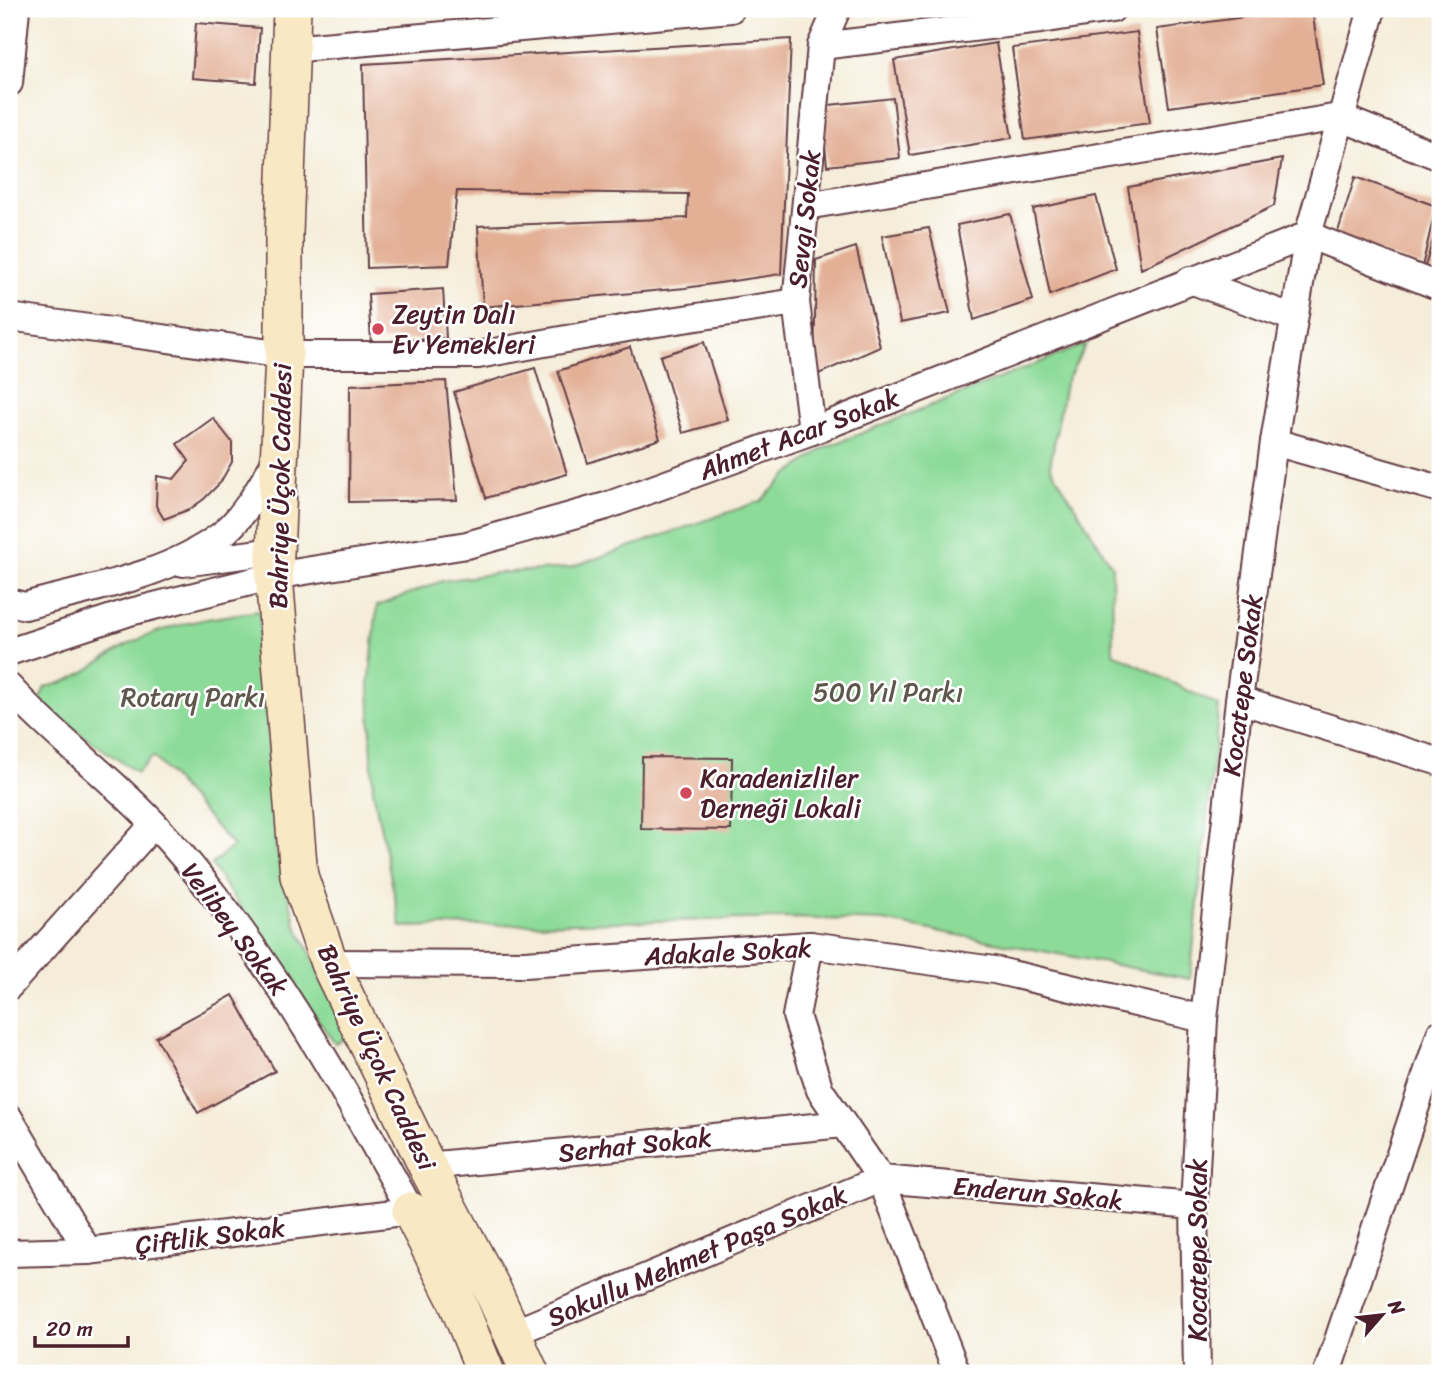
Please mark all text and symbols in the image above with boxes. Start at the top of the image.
street label: Sevgi Sokak [774,147,834,290]
place label: Zeytin Dalı Ev Yemekleri [392,291,536,367]
marker: Zeytin Dalı Ev Yemekleri [370,321,386,337]
street label: Bahriye Üçok Caddesi [255,362,305,609]
street label: Ahmet Acar Sokak [691,375,906,494]
street label: Kocatepe Sokak [1208,591,1276,779]
park label: 500 Yıl Parkı [813,669,963,715]
park label: Rotary Parkı [121,674,265,720]
place label: Karadenizliler Derneği Lokali [700,755,862,831]
marker: Karadenizliler Derneği Lokali [678,785,694,801]
street label: Velibey Sokak [169,852,301,1006]
street label: Adakale Sokak [642,925,813,979]
street label: Bahriye Üçok Caddesi [304,936,450,1179]
street label: Serhat Sokak [556,1114,714,1176]
street label: Kocatepe Sokak [1174,1158,1220,1342]
street label: Enderun Sokak [951,1163,1125,1223]
street label: Sokullu Mehmet Paşa Sokak [540,1172,855,1340]
street label: Çiftlik Sokak [133,1204,288,1268]
north arrow [1348,1280,1418,1350]
text: N [1378,1293,1415,1322]
scale bar [35,1305,128,1349]
text: 20 m [46,1310,93,1348]

